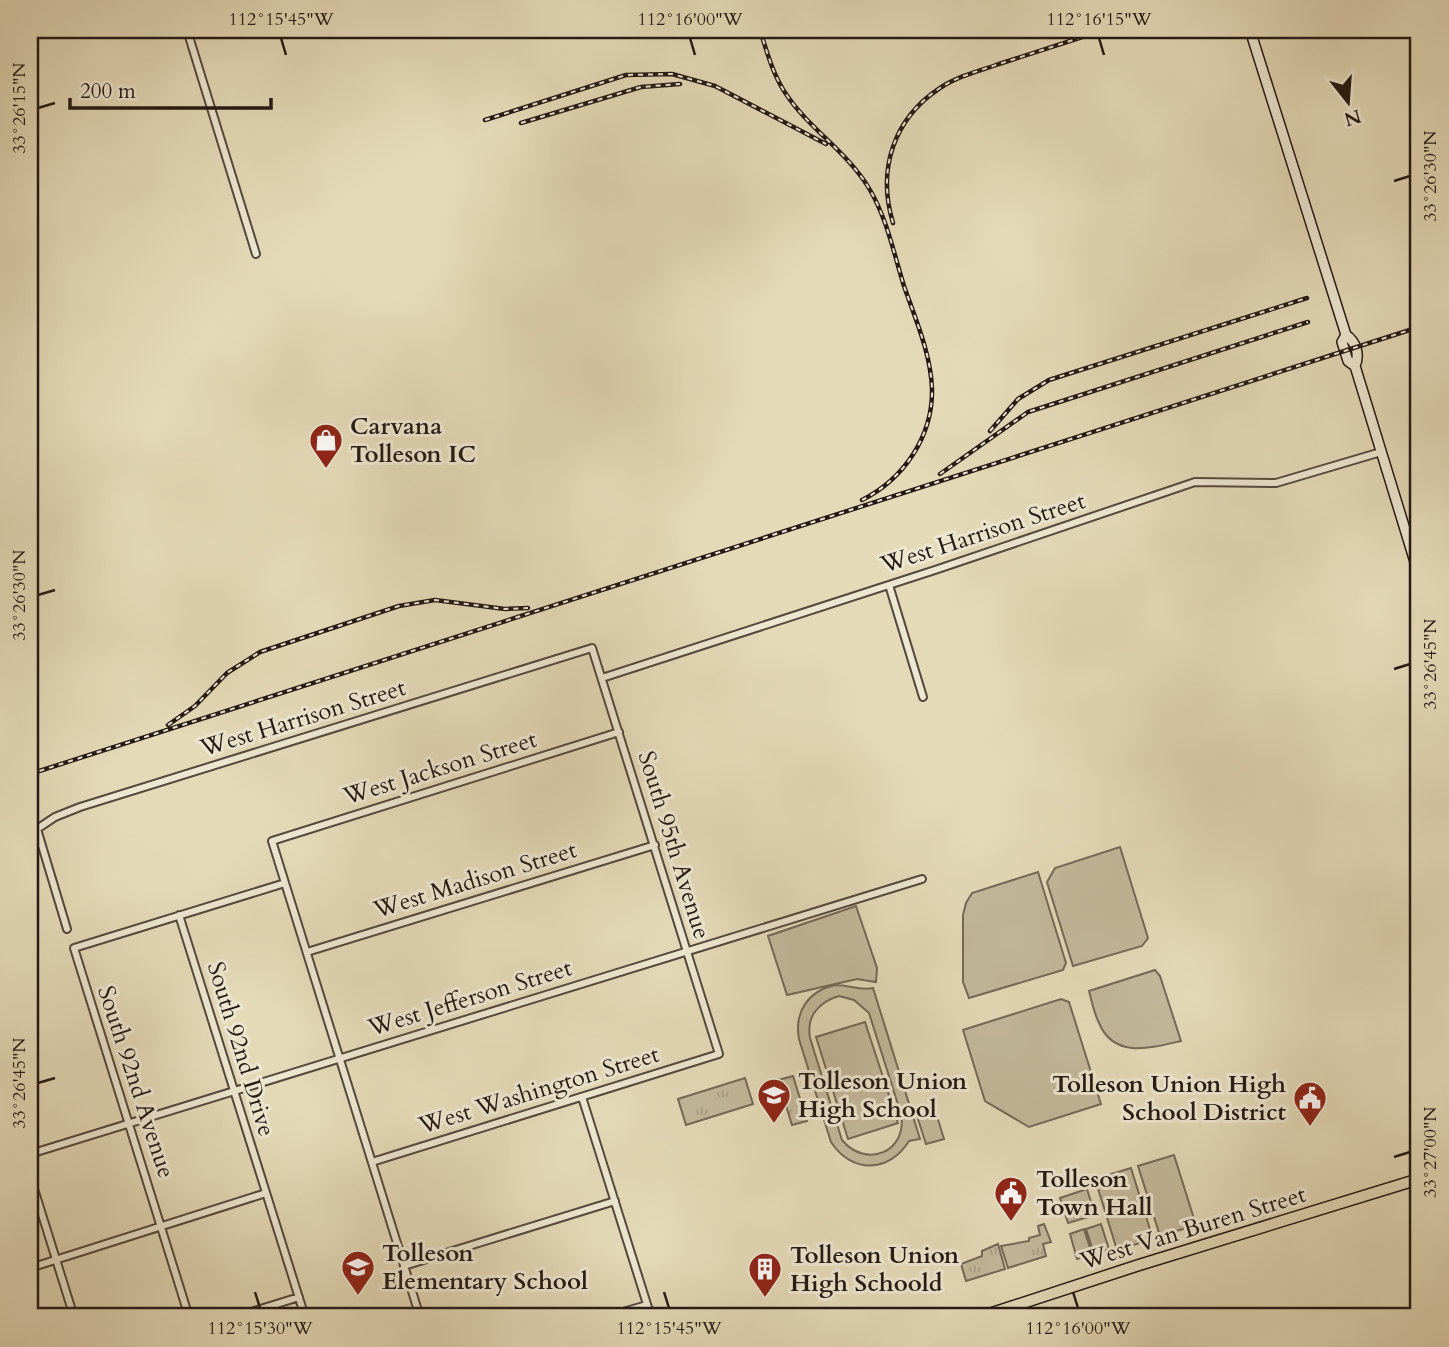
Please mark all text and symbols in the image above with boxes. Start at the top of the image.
text: 112°15'45"W [228,7,334,32]
text: 112°16'00"W [637,7,743,32]
text: 112°16'15"W [1046,7,1152,32]
text: 33°26'15"N [7,62,32,154]
scale bar [70,66,271,110]
north arrow [1312,66,1382,136]
text: 200 m [80,77,136,106]
text: N [1341,102,1364,132]
text: 33°26'30"N [1418,130,1443,222]
place label: Carvana Tolleson IC [350,410,476,471]
shop icon: Carvana Tolleson IC [307,421,345,470]
street label: West Harrison Street [876,484,1090,582]
text: 33°26'30"N [7,549,32,641]
text: 33°26'45"N [1418,618,1443,710]
street label: West Harrison Street [195,671,410,765]
street label: West Jackson Street [338,723,541,813]
street label: South 95th Avenue [630,747,718,943]
street label: West Madison Street [368,833,581,927]
street label: West Jefferson Street [363,951,576,1045]
street label: South 92nd Drive [199,958,283,1140]
street label: South 92nd Avenue [89,981,183,1183]
text: 33°26'45"N [7,1037,32,1129]
street label: West Washington Street [414,1038,664,1143]
place label: Tolleson Union High School [798,1065,968,1126]
place label: Tolleson Union High School District [1052,1068,1287,1129]
school or university icon: Tolleson Union High School [755,1076,793,1125]
public building icon: Tolleson Union High School District [1291,1079,1329,1128]
text: 33°27'00"N [1418,1106,1443,1198]
place label: Tolleson Town Hall [1036,1163,1152,1224]
public building icon: Tolleson Town Hall [992,1174,1030,1223]
street label: West Van Buren Street [1075,1178,1310,1278]
place label: Tolleson Elementary School [382,1237,588,1298]
place label: Tolleson Union High Schoold [790,1239,960,1300]
school or university icon: Tolleson Elementary School [339,1248,377,1297]
building icon: Tolleson Union High Schoold [746,1250,784,1299]
text: 112°15'30"W [207,1316,313,1341]
text: 112°15'45"W [616,1316,722,1341]
text: 112°16'00"W [1025,1316,1131,1341]

